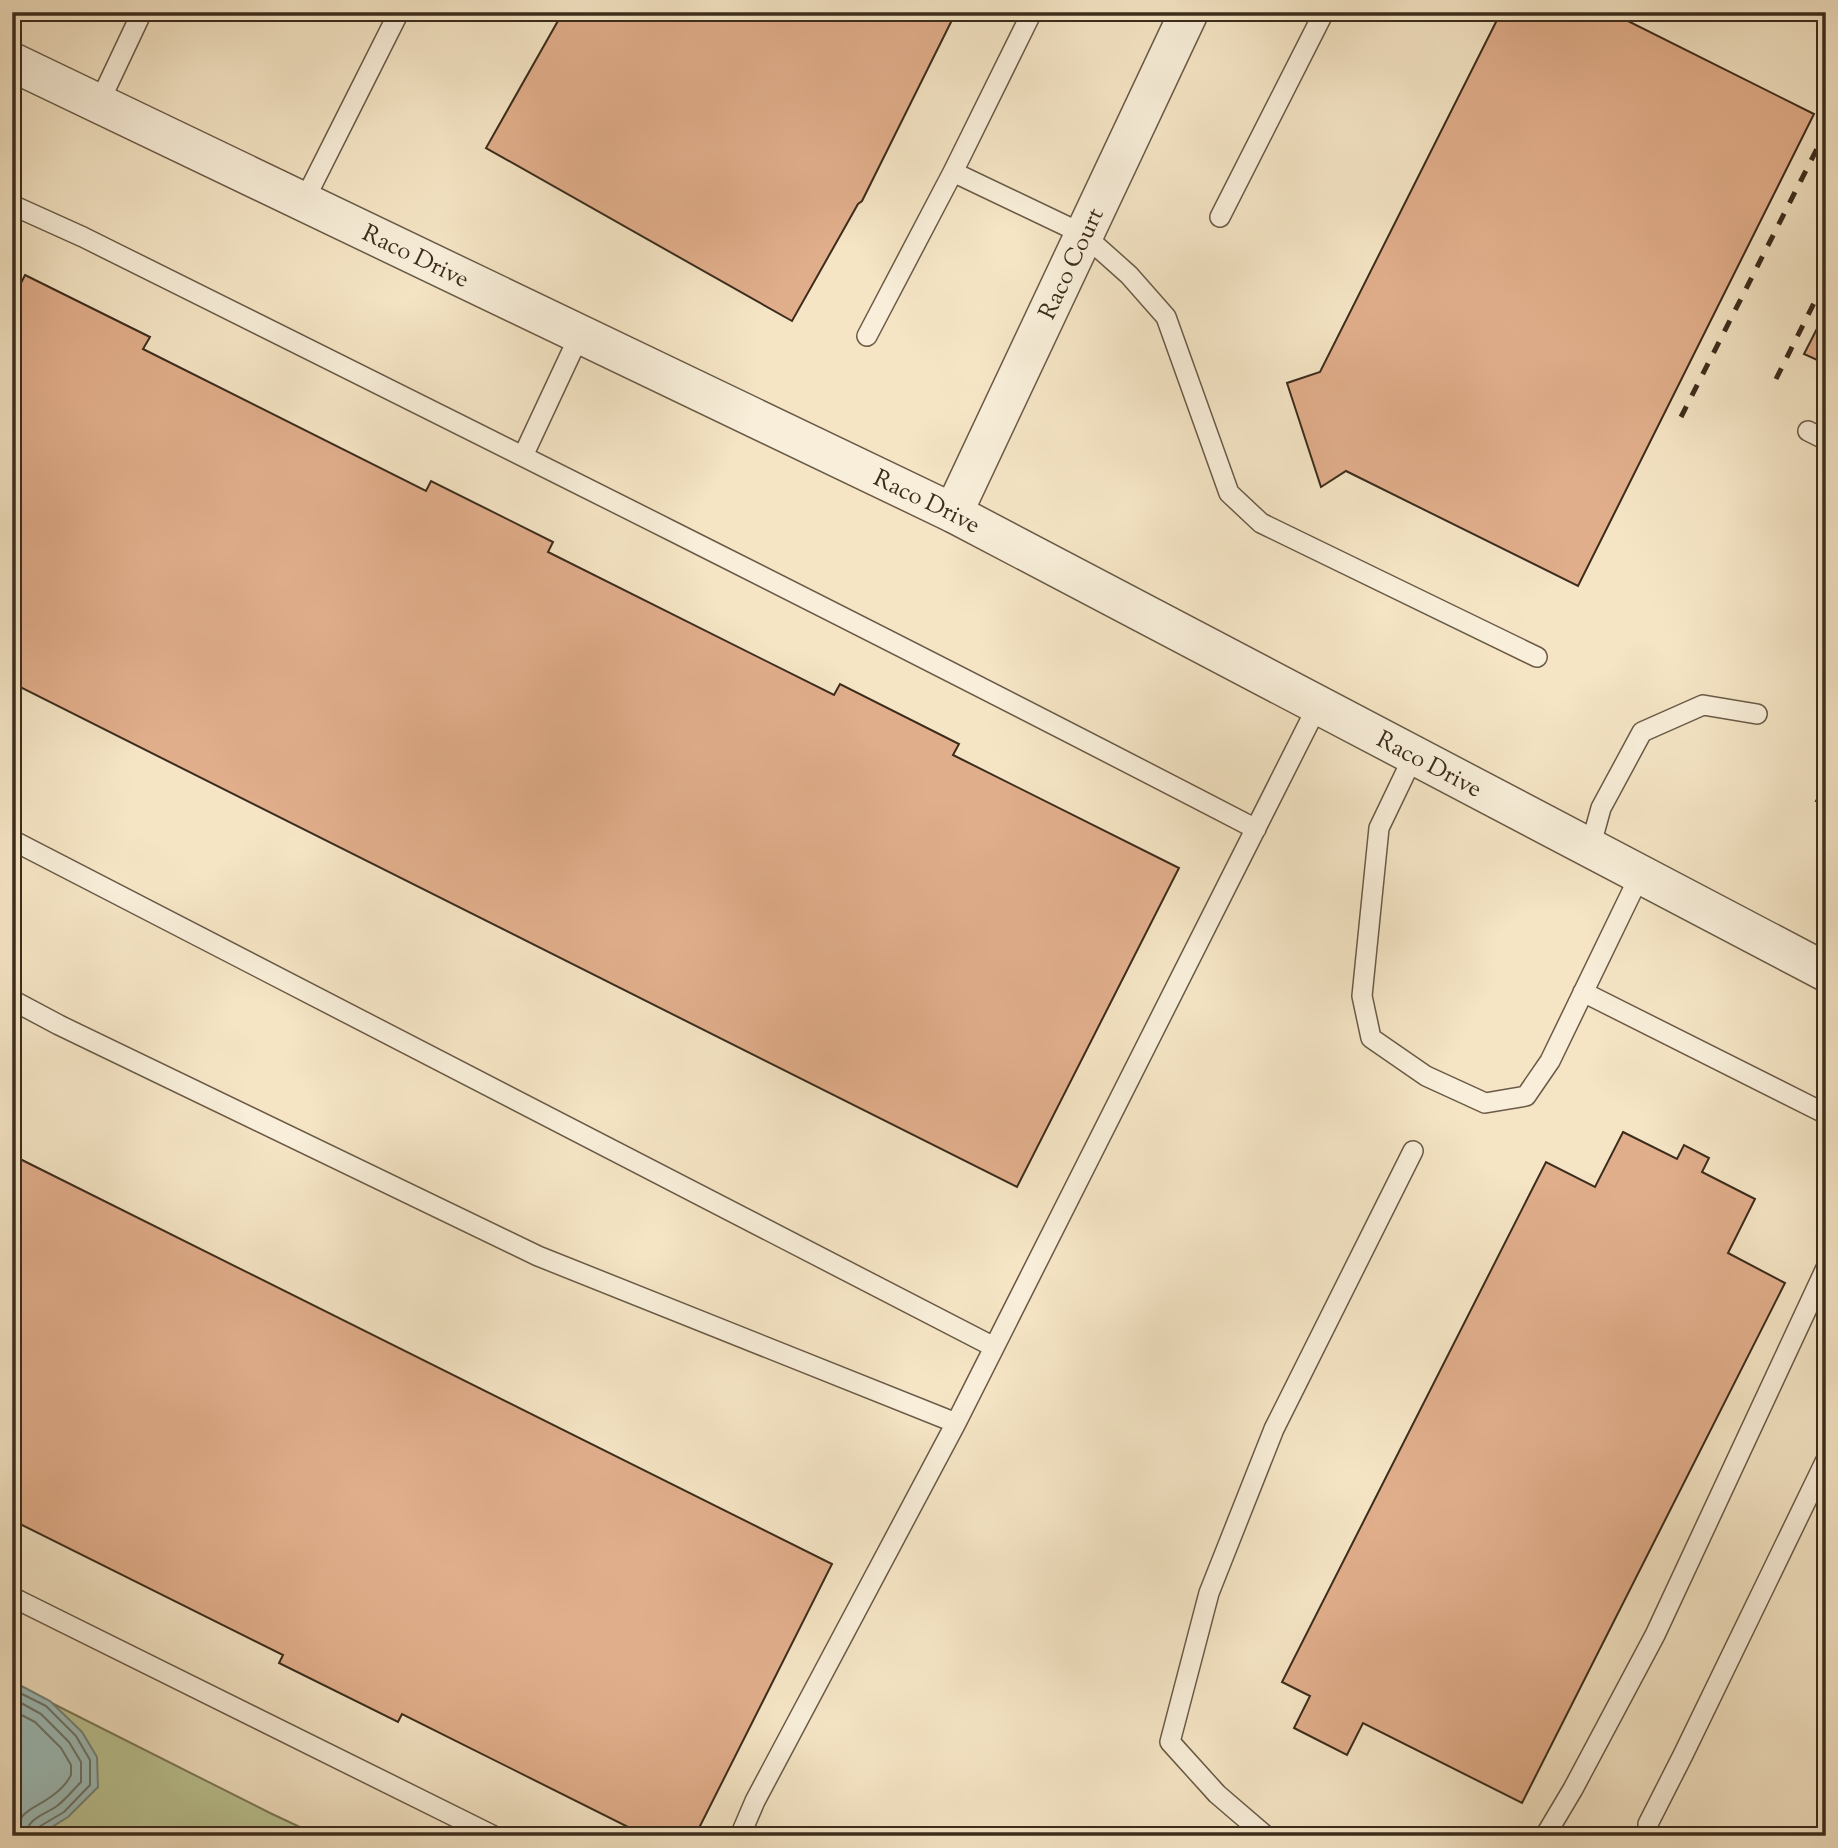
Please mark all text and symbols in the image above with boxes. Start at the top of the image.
street label: Raco Court [1031,203,1113,326]
street label: Raco Drive [356,217,474,298]
street label: Raco Drive [867,462,986,543]
street label: Raco Drive [1370,724,1487,807]

